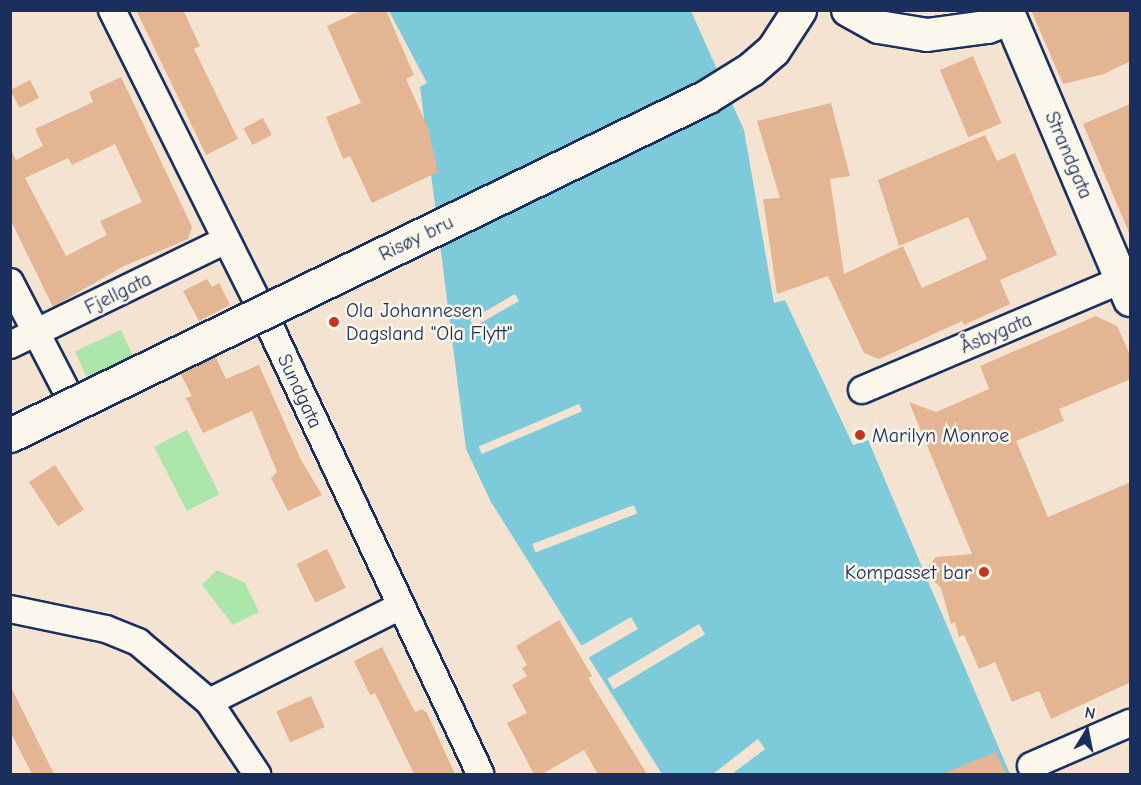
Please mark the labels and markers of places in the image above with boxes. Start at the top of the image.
place label: Ola Johannesen Dagsland "Ola Flytt" [346,298,512,345]
marker: Ola Johannesen Dagsland "Ola Flytt" [327,315,341,329]
place label: Marilyn Monroe [872,423,1009,447]
marker: Marilyn Monroe [853,428,867,442]
place label: Kompasset bar [845,560,972,584]
marker: Kompasset bar [977,565,991,579]

